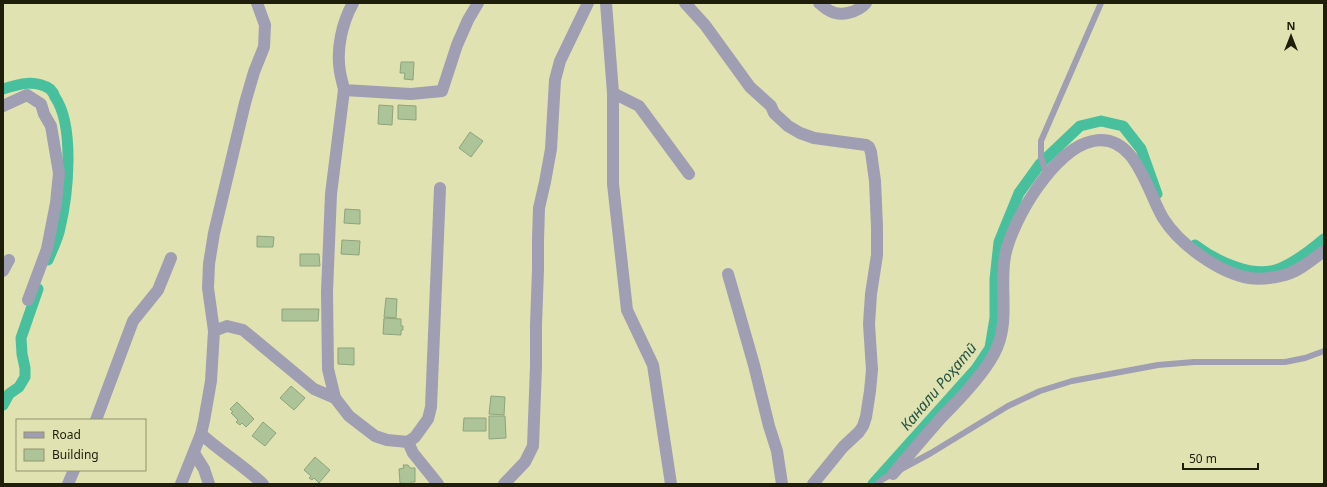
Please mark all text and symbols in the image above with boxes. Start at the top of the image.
north arrow [1271,16,1311,56]
text: N [1287,18,1295,33]
water label: Канали Роҳатӣ [895,338,981,434]
legend [16,419,146,471]
text: Road [52,426,81,443]
scale bar [1183,445,1258,471]
text: Building [52,446,99,463]
text: 50 m [1189,450,1217,467]

